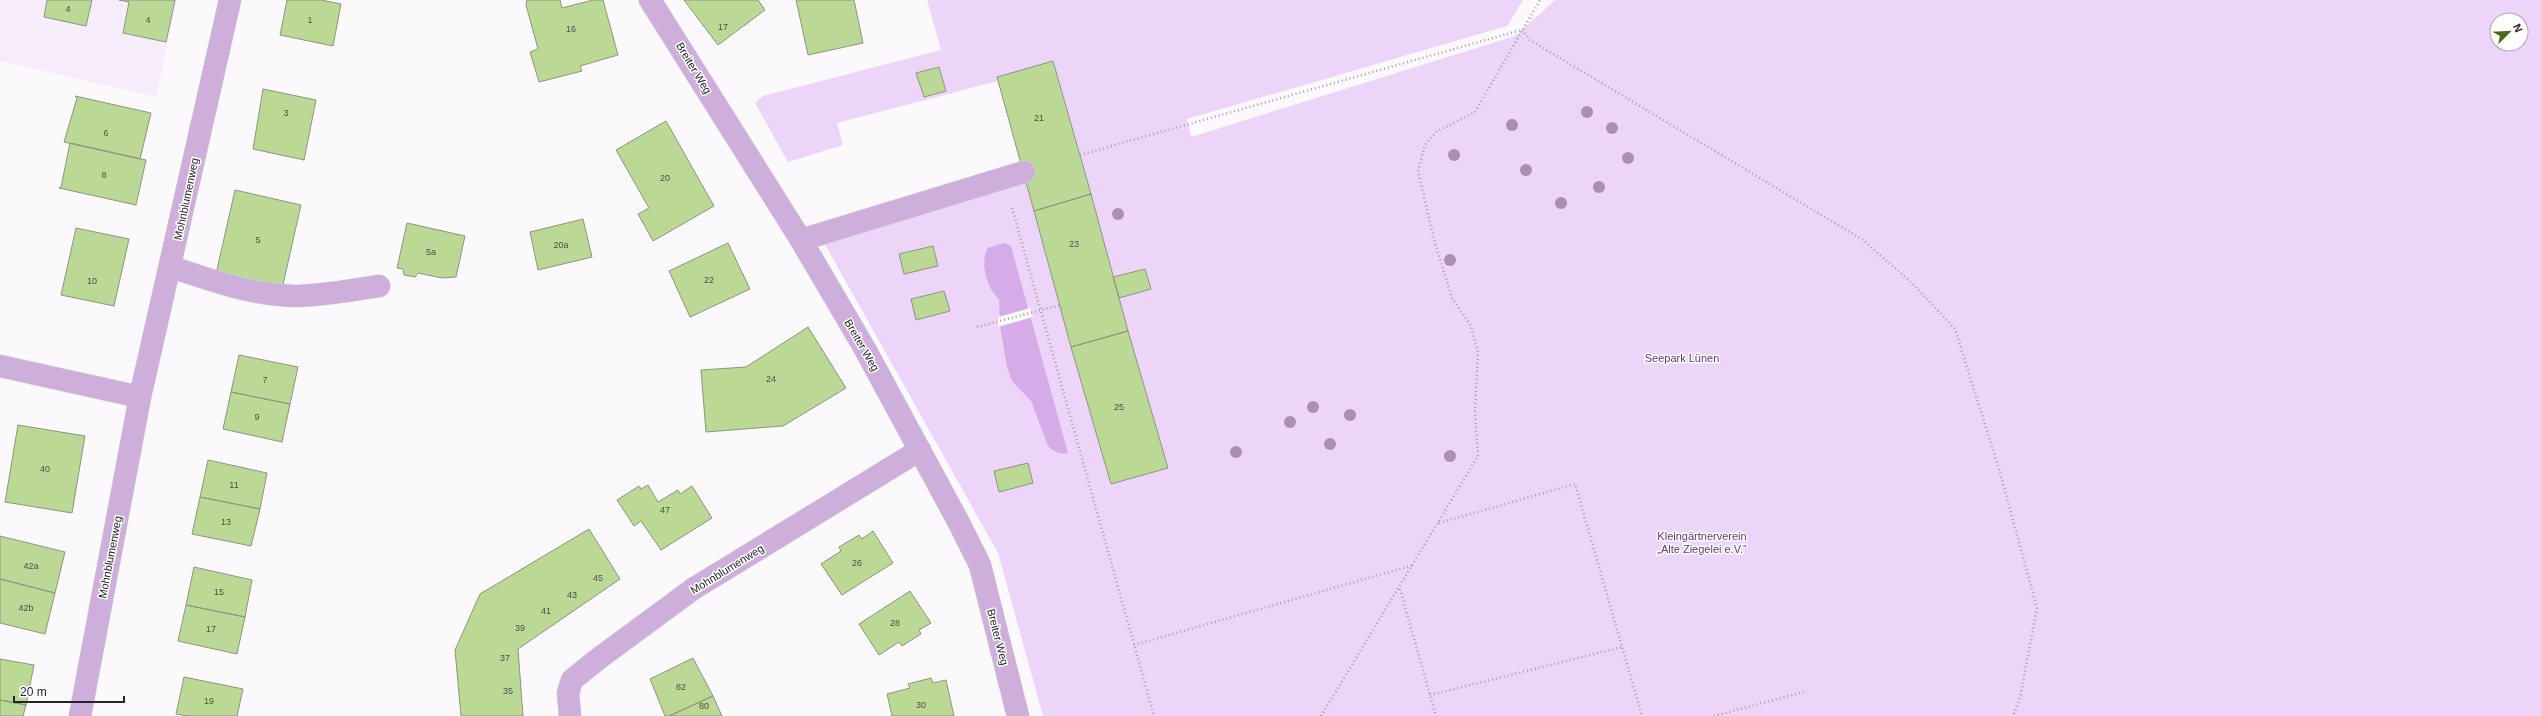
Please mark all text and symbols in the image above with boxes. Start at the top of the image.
house number: 4 [65,4,71,14]
north arrow [2489,12,2529,52]
house number: 4 [145,15,151,25]
house number: 1 [307,15,313,25]
house number: 17 [718,22,728,32]
text: N [2511,22,2525,34]
house number: 16 [566,24,576,34]
street label: Breiter Weg [674,40,714,96]
house number: 3 [283,108,289,118]
house number: 21 [1034,113,1044,123]
house number: 6 [103,128,109,138]
street label: Mohnblumenweg [171,157,201,241]
house number: 8 [101,170,107,180]
house number: 20 [660,173,670,183]
house number: 5 [255,235,261,245]
house number: 23 [1069,239,1079,249]
house number: 20a [553,240,569,250]
house number: 5a [426,247,436,257]
house number: 22 [704,275,714,285]
house number: 10 [87,276,97,286]
street label: Breiter Weg [842,317,882,373]
park label: Seepark Lünen [1645,352,1719,364]
house number: 24 [766,374,776,384]
house number: 7 [262,375,268,385]
house number: 25 [1114,402,1124,412]
house number: 9 [254,412,260,422]
house number: 40 [40,464,50,474]
house number: 11 [229,480,239,490]
house number: 47 [660,505,670,515]
street label: Mohnblumenweg [96,515,124,599]
house number: 13 [221,517,231,527]
park label: Kleingärtnerverein „Alte Ziegelei e.V.” [1657,530,1747,555]
street label: Mohnblumenweg [688,542,766,596]
house number: 26 [852,558,862,568]
house number: 42a [23,561,39,571]
house number: 45 [593,573,603,583]
house number: 15 [214,587,224,597]
house number: 43 [567,590,577,600]
house number: 42b [18,603,34,613]
house number: 41 [541,606,551,616]
street label: Breiter Weg [985,607,1011,667]
house number: 28 [890,618,900,628]
house number: 39 [515,623,525,633]
house number: 17 [206,624,216,634]
house number: 37 [500,653,510,663]
scale bar [14,678,124,704]
house number: 82 [676,682,686,692]
text: 20 m [20,685,47,699]
house number: 35 [503,686,513,696]
house number: 19 [204,696,214,706]
house number: 30 [916,700,926,710]
house number: 80 [699,701,709,711]

